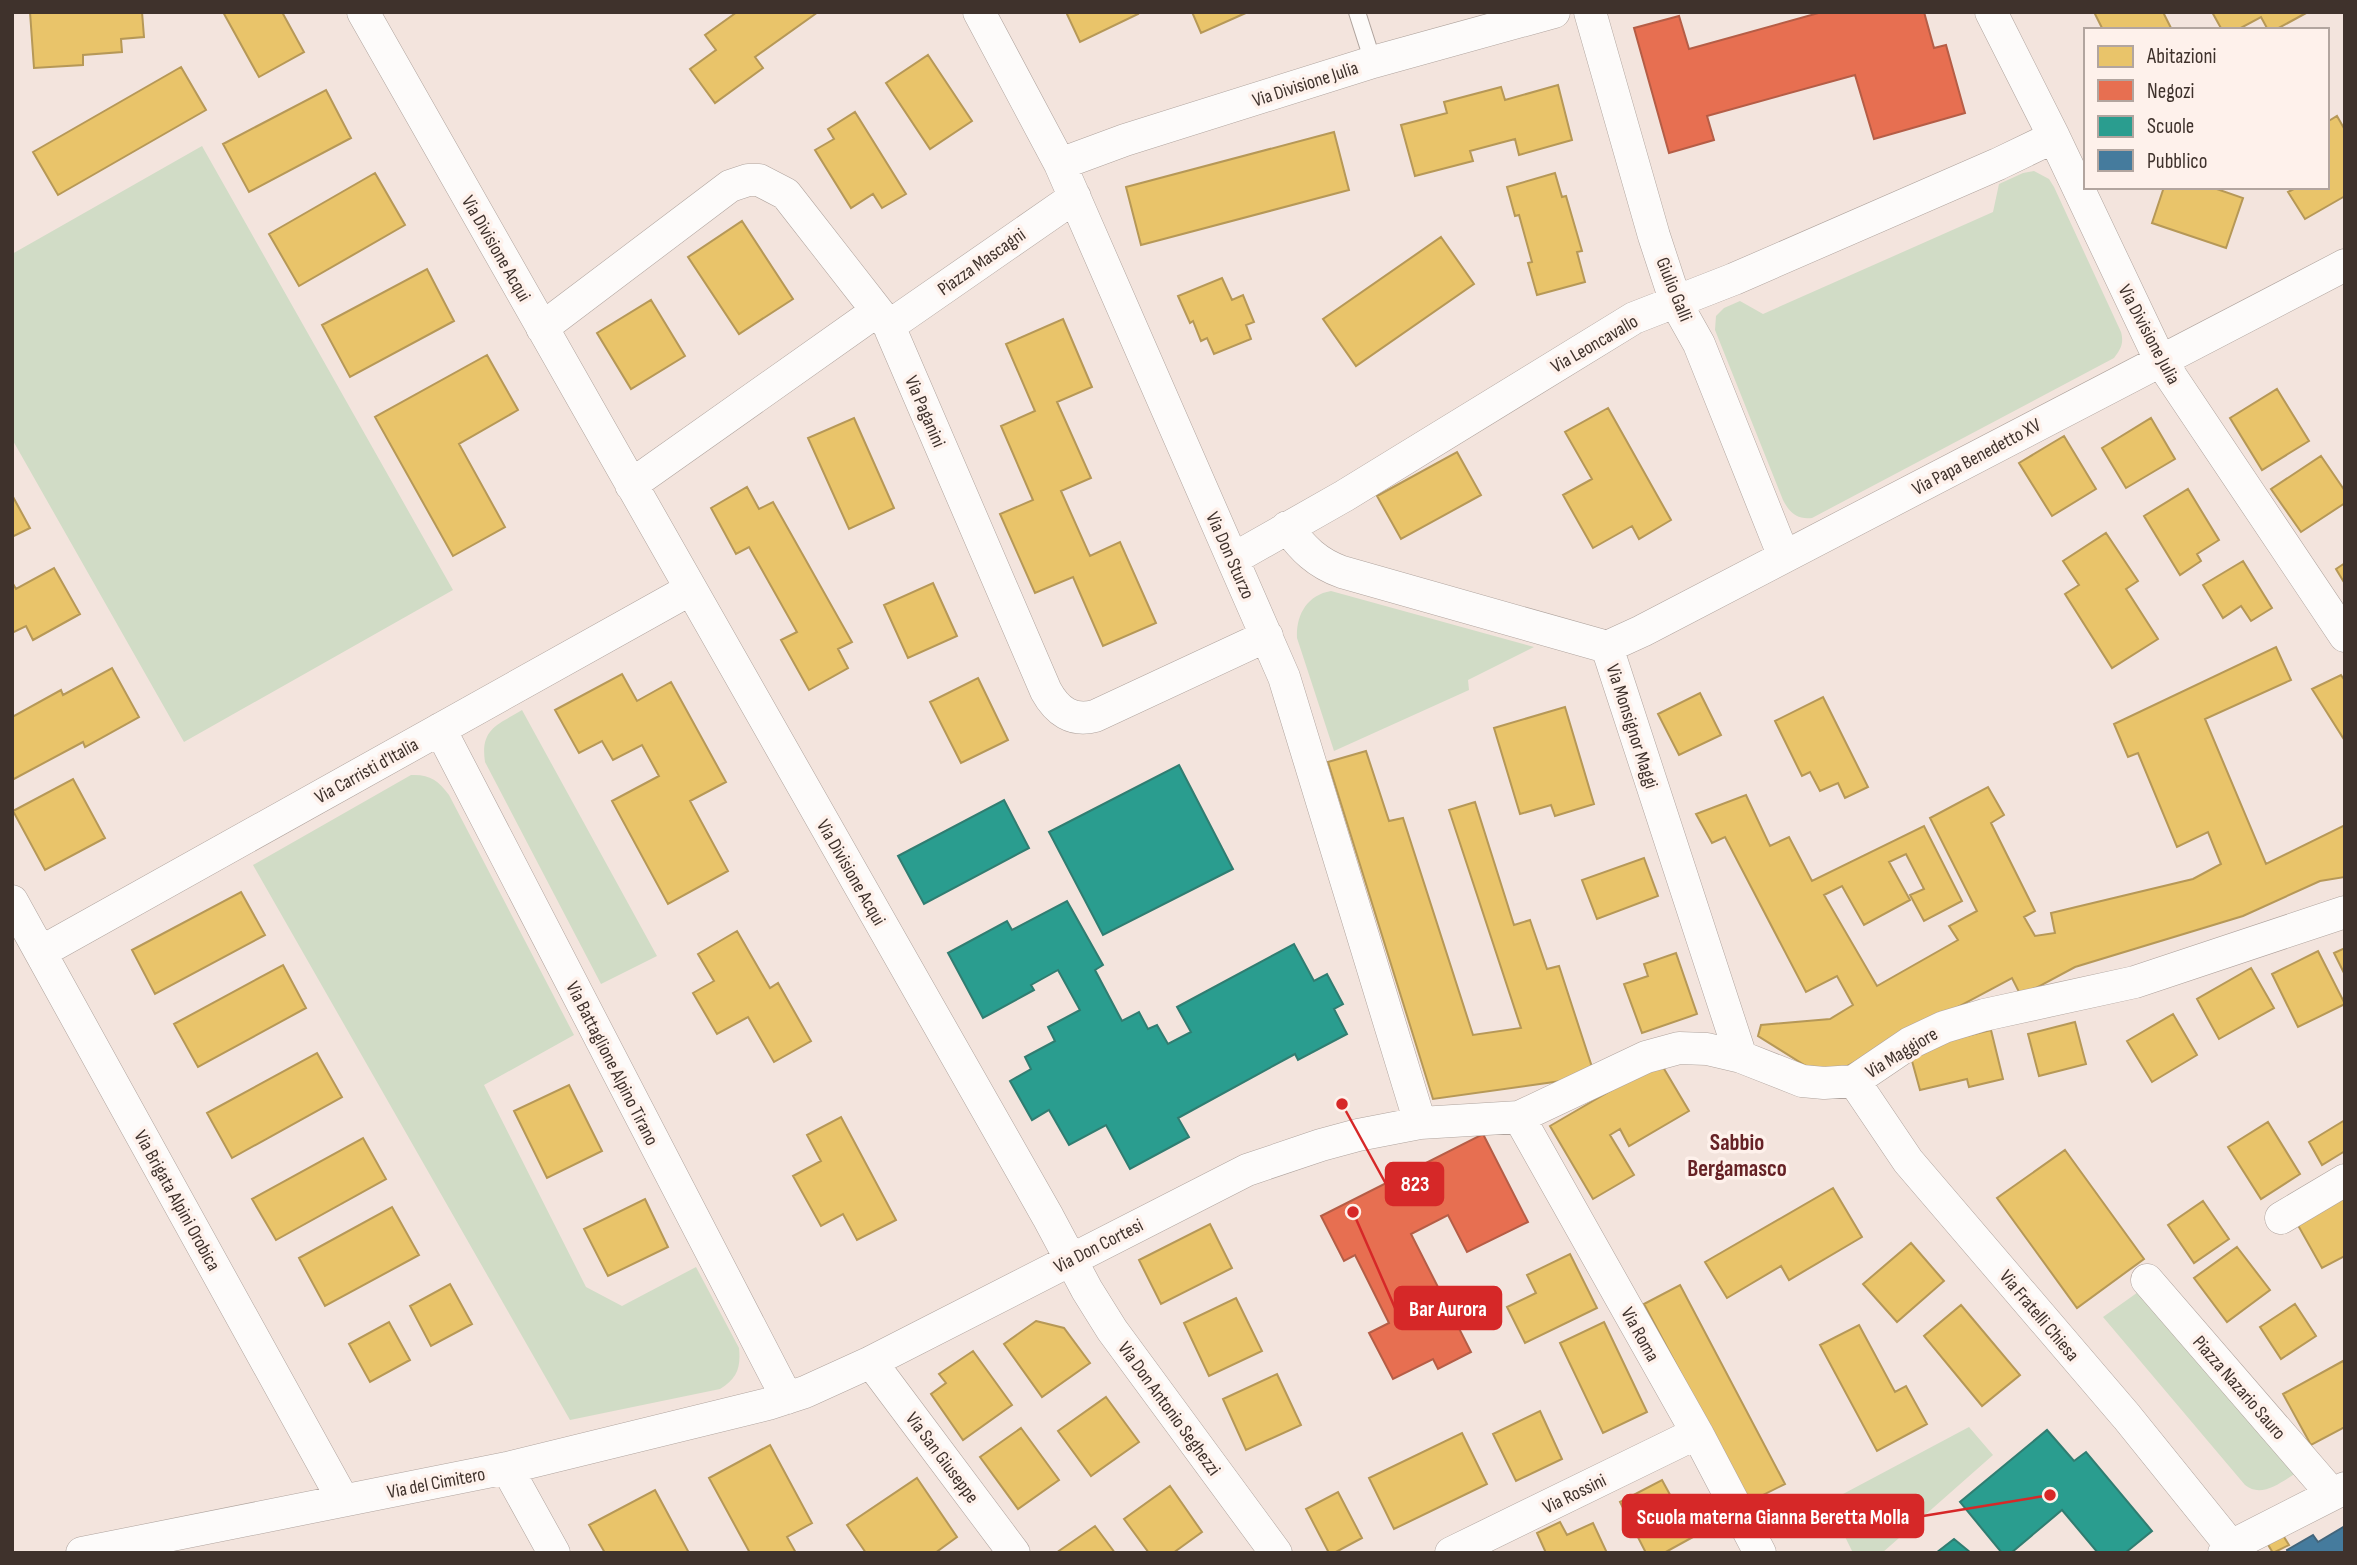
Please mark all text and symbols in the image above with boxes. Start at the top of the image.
legend [2084,28,2329,189]
text: Abitazioni [2146,44,2216,69]
street label: Via Divisione Julia [1250,57,1361,112]
text: Negozi [2147,79,2194,104]
text: Scuole [2147,114,2194,139]
text: Pubblico [2147,149,2207,174]
street label: Via Divisione Acqui [456,192,535,306]
street label: Piazza Mascagni [933,224,1030,301]
street label: Giulio Galli [1650,254,1697,325]
street label: Via Divisione Julia [2113,281,2185,389]
street label: Via Leoncavallo [1547,310,1642,378]
street label: Via Paganini [899,372,950,451]
street label: Via Papa Benedetto XV [1909,414,2045,501]
street label: Via Don Sturzo [1200,509,1259,603]
street label: Via Monsignor Maggi [1601,661,1663,792]
street label: Via Carristi d'Italia [311,733,422,809]
street label: Via Divisione Acqui [811,816,890,930]
street label: Via Battaglione Alpino Tirano [560,978,663,1149]
street label: Via Maggiore [1861,1023,1942,1084]
street label: Via Brigata Alpini Orobica [129,1126,225,1275]
district label: Sabbio Bergamasco [1687,1129,1787,1183]
callout: 823 [1386,1163,1443,1205]
text: 823 [1401,1172,1429,1197]
street label: Via Don Cortesi [1050,1214,1147,1279]
street label: Via Fratelli Chiesa [1994,1266,2084,1366]
callout: Bar Aurora [1395,1287,1501,1329]
text: Bar Aurora [1409,1297,1487,1322]
street label: Via Roma [1615,1304,1664,1366]
street label: Piazza Nazario Sauro [2187,1331,2290,1445]
street label: Via Don Antonio Seghezzi [1112,1337,1225,1480]
street label: Via San Giuseppe [900,1408,983,1508]
street label: Via del Cimitero [385,1463,487,1504]
street label: Via Rossini [1539,1469,1610,1519]
callout: Scuola materna Gianna Beretta Molla [1623,1495,1923,1537]
text: Scuola materna Gianna Beretta Molla [1637,1505,1909,1530]

